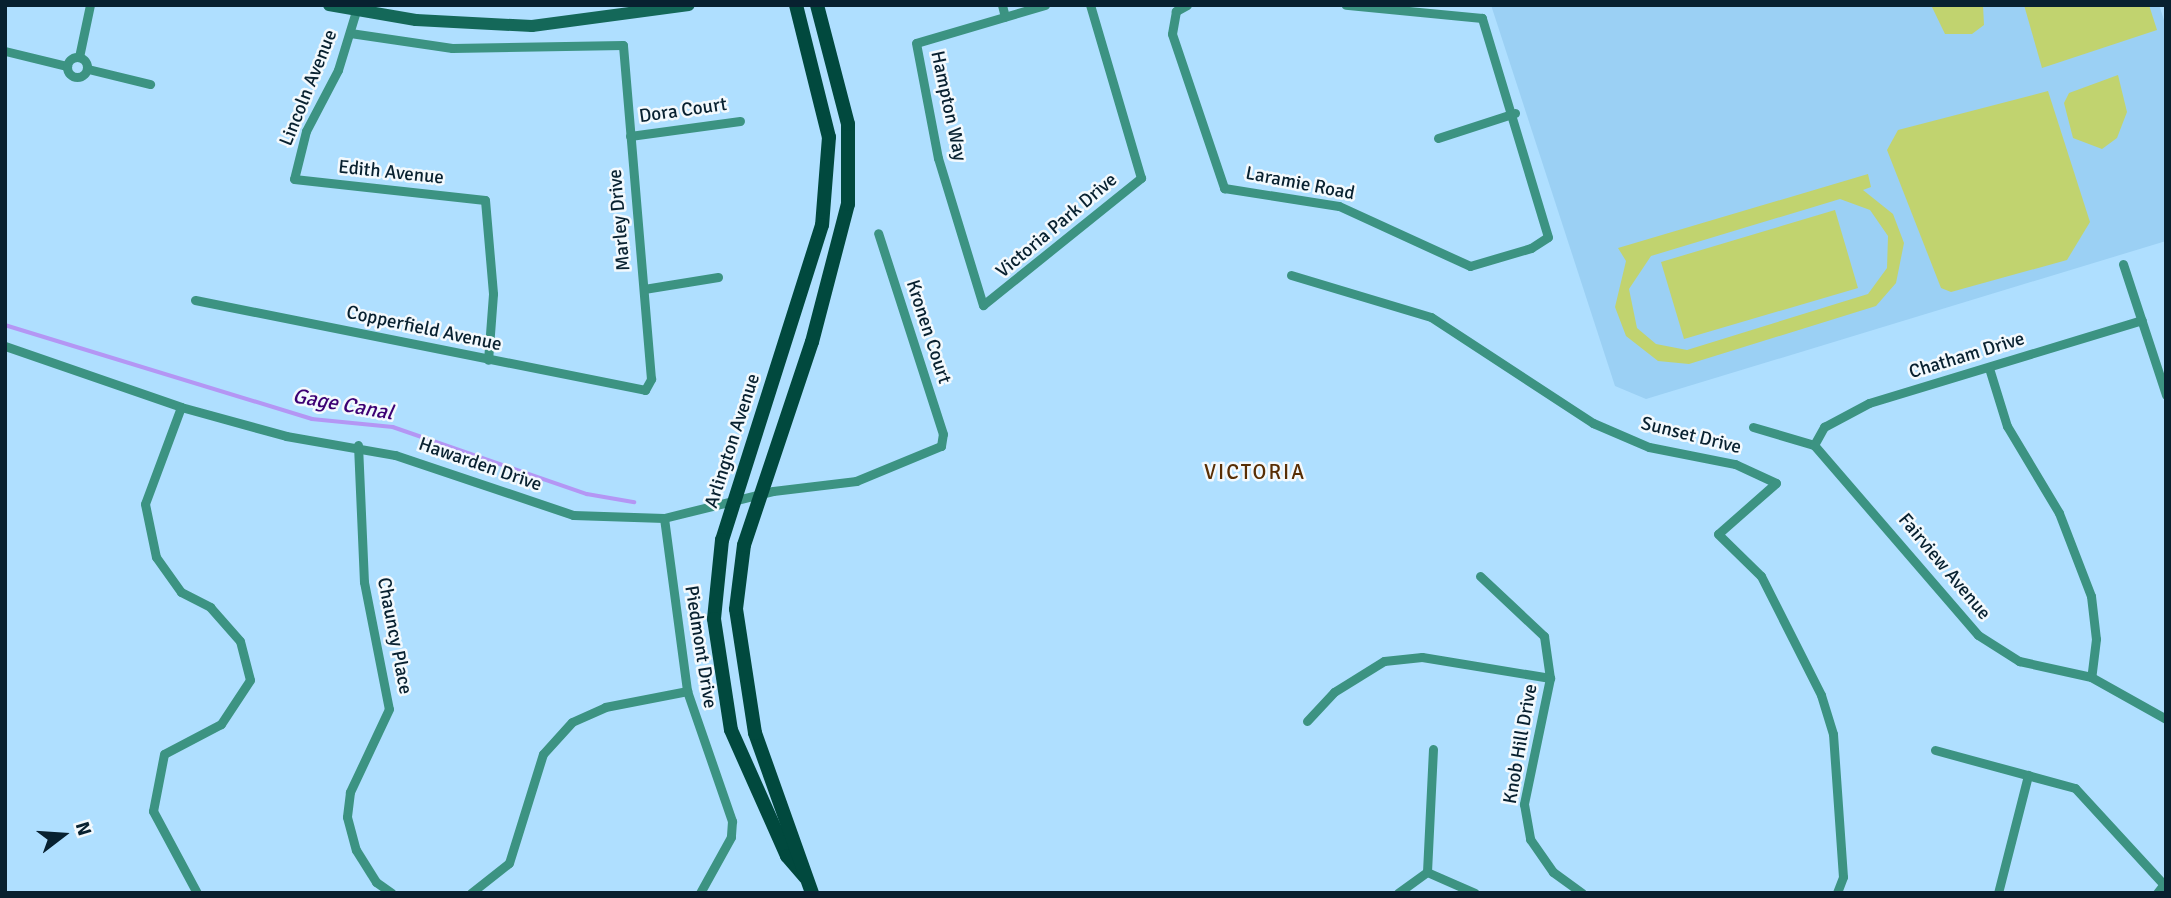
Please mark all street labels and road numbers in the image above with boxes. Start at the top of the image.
street label: Lincoln Avenue [275,27,343,149]
street label: Hampton Way [925,49,971,163]
street label: Dora Court [638,94,728,128]
street label: Edith Avenue [337,156,445,190]
street label: Laramie Road [1244,162,1356,206]
street label: Marley Drive [604,168,636,272]
street label: Victoria Park Drive [992,169,1122,283]
street label: Kronen Court [900,277,956,387]
street label: Copperfield Avenue [344,301,504,357]
street label: Chatham Drive [1906,328,2028,384]
street label: Arlington Avenue [701,371,765,511]
street label: Sunset Drive [1639,413,1743,459]
street label: Hawarden Drive [415,433,545,497]
street label: Fairview Avenue [1893,509,1995,625]
street label: Chauncy Place [372,576,416,696]
street label: Piedmont Drive [679,584,721,710]
street label: Knob Hill Drive [1499,682,1543,806]

